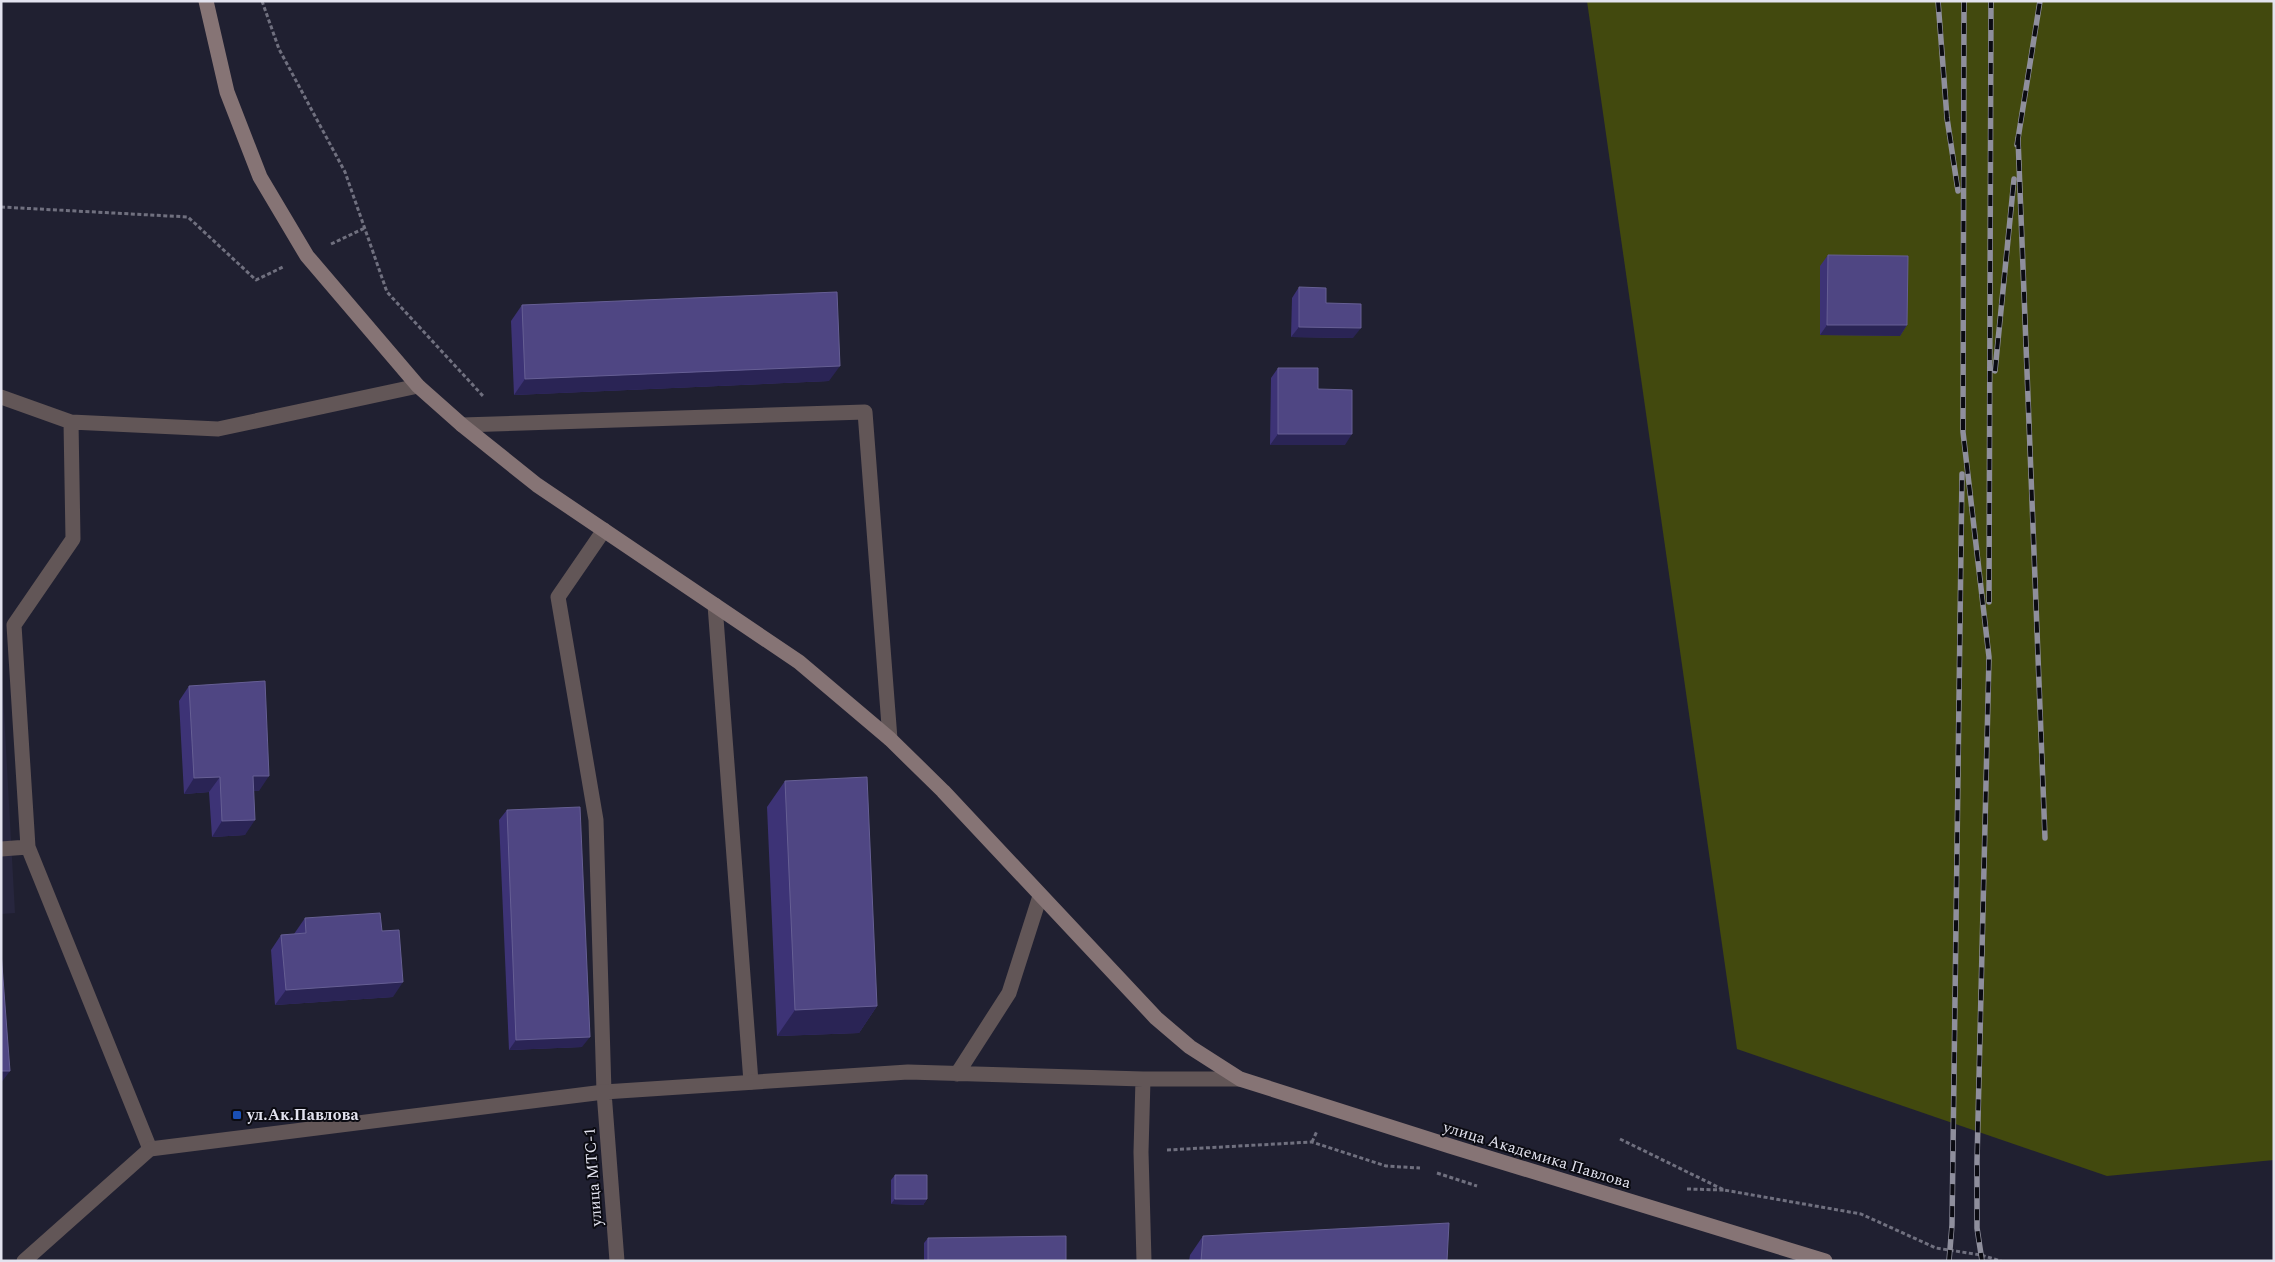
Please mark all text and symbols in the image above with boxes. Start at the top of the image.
place label: ул.Ак.Павлова [246,1103,360,1127]
marker: ул.Ак.Павлова [231,1109,243,1121]
street label: улица Академика Павлова [1439,1115,1634,1195]
street label: улица МТС-1 [578,1127,608,1228]

